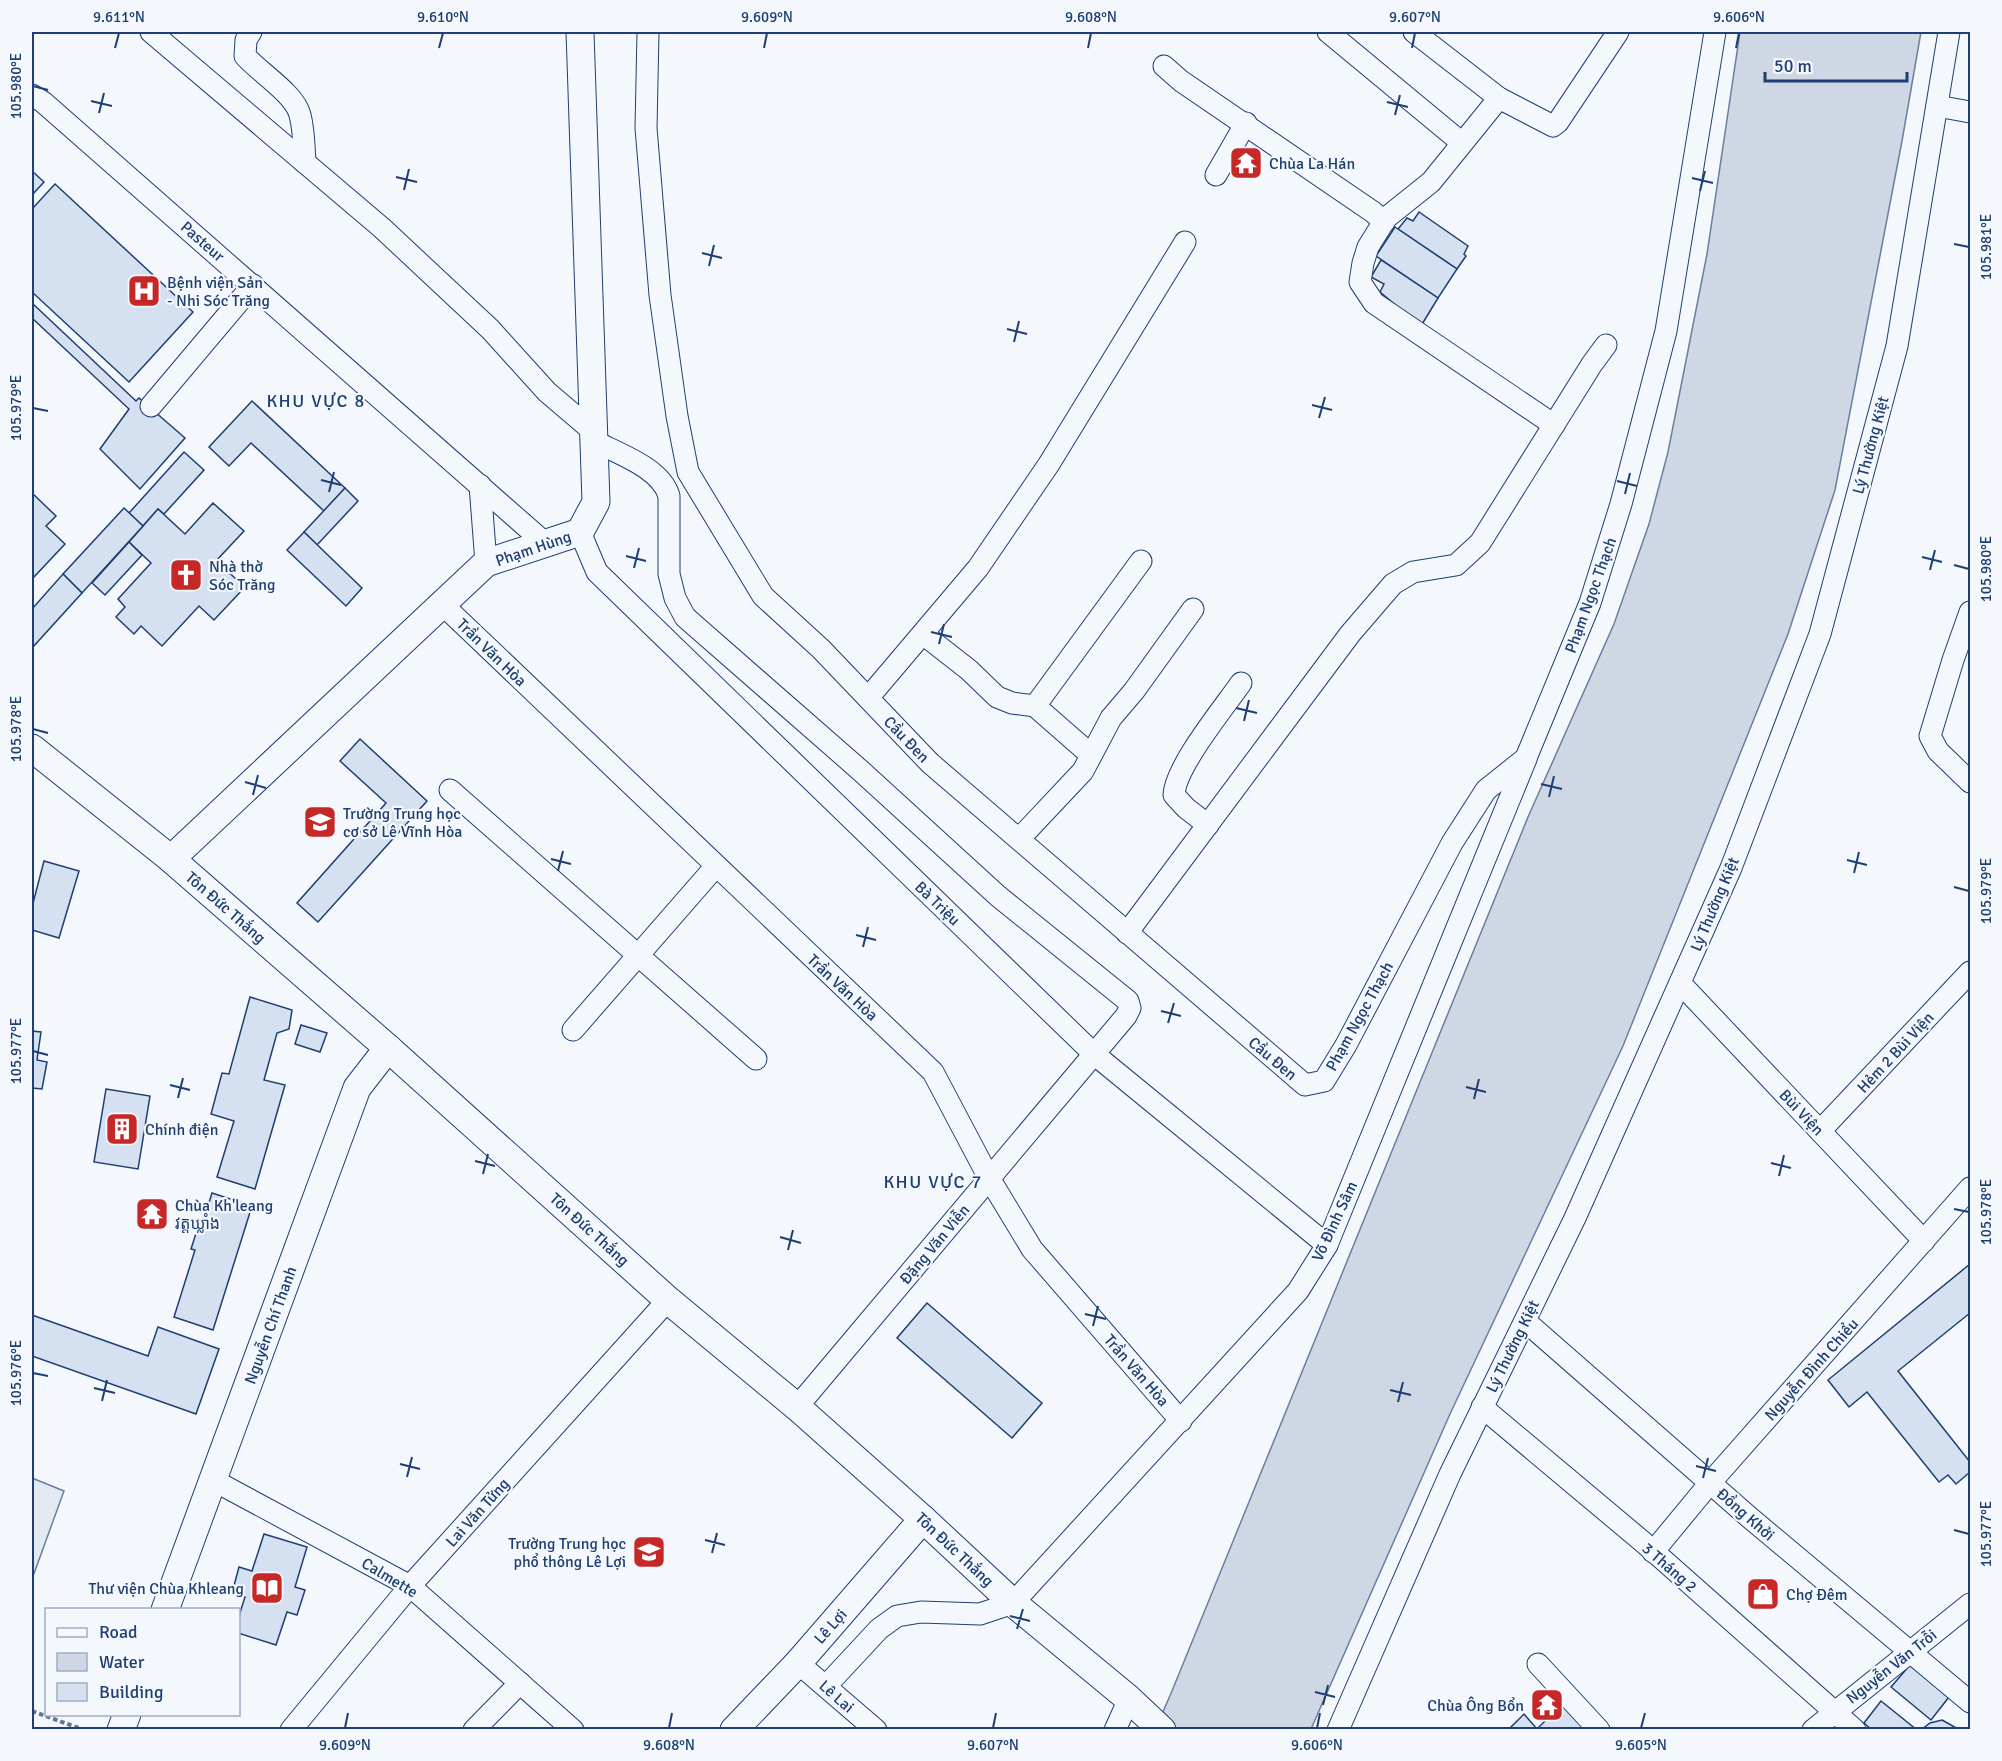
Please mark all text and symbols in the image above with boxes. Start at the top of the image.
text: 9.611°N [93,8,145,26]
text: 9.610°N [417,8,469,26]
text: 9.609°N [741,8,793,26]
text: 9.608°N [1065,8,1117,26]
text: 9.607°N [1389,8,1441,26]
text: 9.606°N [1713,8,1765,26]
scale bar [1765,45,1908,83]
text: 105.980°E [7,53,25,119]
text: 50 m [1774,55,1812,77]
temple icon: Chùa La Hán [1228,145,1264,181]
place label: Chùa La Hán [1269,154,1355,174]
text: 105.981°E [1977,214,1995,280]
street label: Pasteur [176,217,229,266]
hospital icon: Bệnh viện Sản - Nhi Sóc Trăng [126,273,162,309]
place label: Bệnh viện Sản - Nhi Sóc Trăng [167,273,270,311]
text: 105.979°E [7,375,25,441]
district label: KHU VỰC 8 [266,390,366,412]
street label: Lý Thường Kiệt [1848,394,1894,496]
street label: Phạm Hùng [493,527,574,571]
street label: Phạm Ngọc Thạch [1561,535,1621,656]
text: 105.980°E [1977,536,1995,602]
church icon: Nhà thờ Sóc Trăng [168,557,204,593]
place label: Nhà thờ Sóc Trăng [209,557,275,595]
street label: Trần Văn Hòa [452,614,530,691]
text: 105.978°E [7,696,25,762]
street label: Cầu Đen [879,712,933,767]
school or university icon: Trường Trung học cơ sở Lê Vĩnh Hòa [302,804,338,840]
place label: Trường Trung học cơ sở Lê Vĩnh Hòa [343,804,462,842]
street label: Lý Thường Kiệt [1686,854,1744,955]
text: 105.979°E [1977,858,1995,924]
street label: Tôn Đức Thắng [181,867,270,948]
street label: Bà Triệu [910,877,964,930]
street label: Trần Văn Hòa [803,950,882,1026]
street label: Phạm Ngọc Thạch [1322,958,1398,1075]
street label: Hẻm 2 Bùi Viện [1853,1008,1938,1097]
text: 105.977°E [7,1018,25,1084]
street label: Cầu Đen [1244,1033,1301,1085]
street label: Bùi Viện [1775,1085,1828,1140]
building icon: Chính điện [104,1111,140,1147]
place label: Chính điện [145,1120,218,1140]
district label: KHU VỰC 7 [883,1171,983,1193]
street label: Võ Đình Sâm [1308,1178,1362,1265]
text: 105.978°E [1977,1179,1995,1245]
street label: Tôn Đức Thắng [546,1189,633,1271]
temple icon: Chùa Kh'leang វត្តឃ្លាំង [134,1196,170,1232]
place label: Chùa Kh'leang វត្តឃ្លាំង [175,1196,273,1234]
street label: Đặng Văn Viễn [895,1200,974,1289]
street label: Nguyễn Chí Thanh [240,1264,302,1387]
street label: Lý Thường Kiệt [1482,1297,1544,1396]
street label: Nguyễn Đình Chiểu [1760,1314,1863,1425]
street label: Trần Văn Hòa [1099,1330,1173,1411]
text: 105.976°E [7,1340,25,1406]
street label: Lai Văn Tửng [442,1474,514,1551]
street label: Đồng Khởi [1712,1484,1779,1545]
text: 105.977°E [1977,1501,1995,1567]
street label: Tôn Đức Thắng [911,1508,998,1591]
place label: Trường Trung học phổ thông Lê Lợi [508,1534,626,1572]
school or university icon: Trường Trung học phổ thông Lê Lợi [631,1534,667,1570]
street label: 3 Tháng 2 [1638,1538,1701,1597]
street label: Calmette [358,1553,421,1602]
library icon: Thư viện Chùa Khleang [249,1570,285,1606]
shop icon: Chợ Đêm [1745,1576,1781,1612]
place label: Thư viện Chùa Khleang [88,1579,244,1599]
place label: Chợ Đêm [1786,1585,1848,1605]
street label: Lê Lợi [810,1605,851,1648]
legend [45,1608,240,1716]
text: Road [99,1621,138,1643]
street label: Nguyễn Văn Trỗi [1842,1625,1941,1708]
text: Water [99,1651,145,1673]
street label: Lê Lai [815,1676,858,1717]
text: Building [99,1681,163,1703]
temple icon: Chùa Ông Bổn [1529,1687,1565,1723]
place label: Chùa Ông Bổn [1427,1696,1524,1716]
text: 9.609°N [319,1736,371,1754]
text: 9.608°N [643,1736,695,1754]
text: 9.607°N [967,1736,1019,1754]
text: 9.606°N [1291,1736,1343,1754]
text: 9.605°N [1615,1736,1667,1754]

